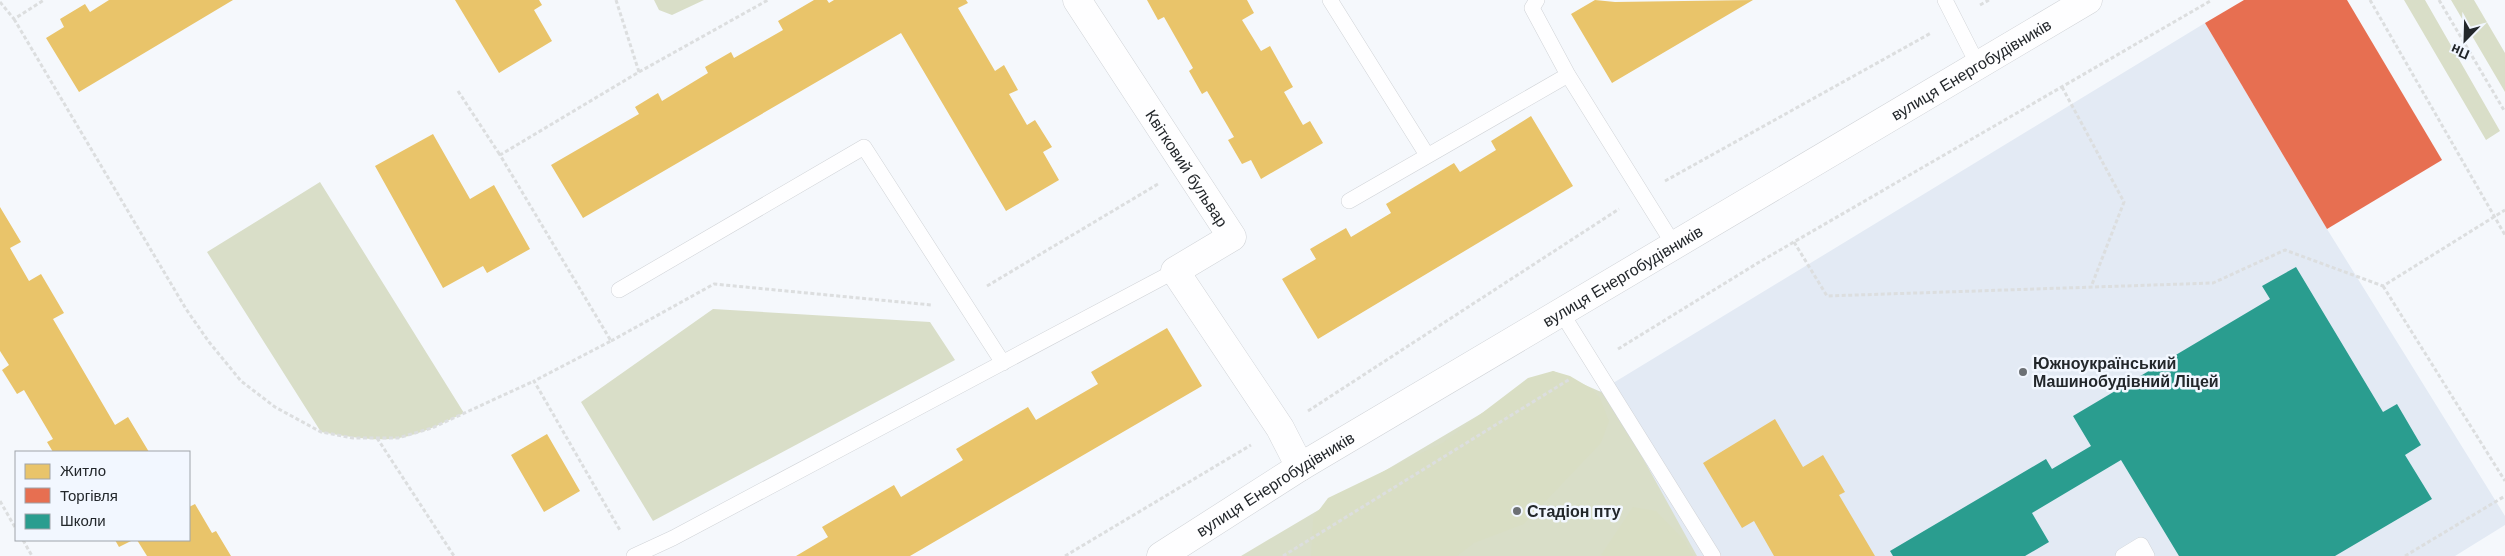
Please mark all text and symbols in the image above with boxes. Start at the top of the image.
street label: вулиця Енергобудівників [1888,15,2054,123]
north arrow [2440,15,2490,65]
text: Пн [2448,41,2472,63]
street label: Квітковий бульвар [1143,107,1231,230]
street label: вулиця Енергобудівників [1540,222,1705,330]
place label: Южноукраїнський Машинобудівний Ліцей [2033,355,2219,390]
marker: Южноукраїнський Машинобудівний Ліцей [2017,366,2029,378]
street label: вулиця Енергобудівників [1193,428,1357,540]
legend [15,451,190,541]
text: Житло [60,462,106,479]
text: Торгівля [60,487,118,504]
place label: Стадіон пту [1527,503,1621,520]
marker: Стадіон пту [1511,505,1523,517]
text: Школи [60,512,106,529]

